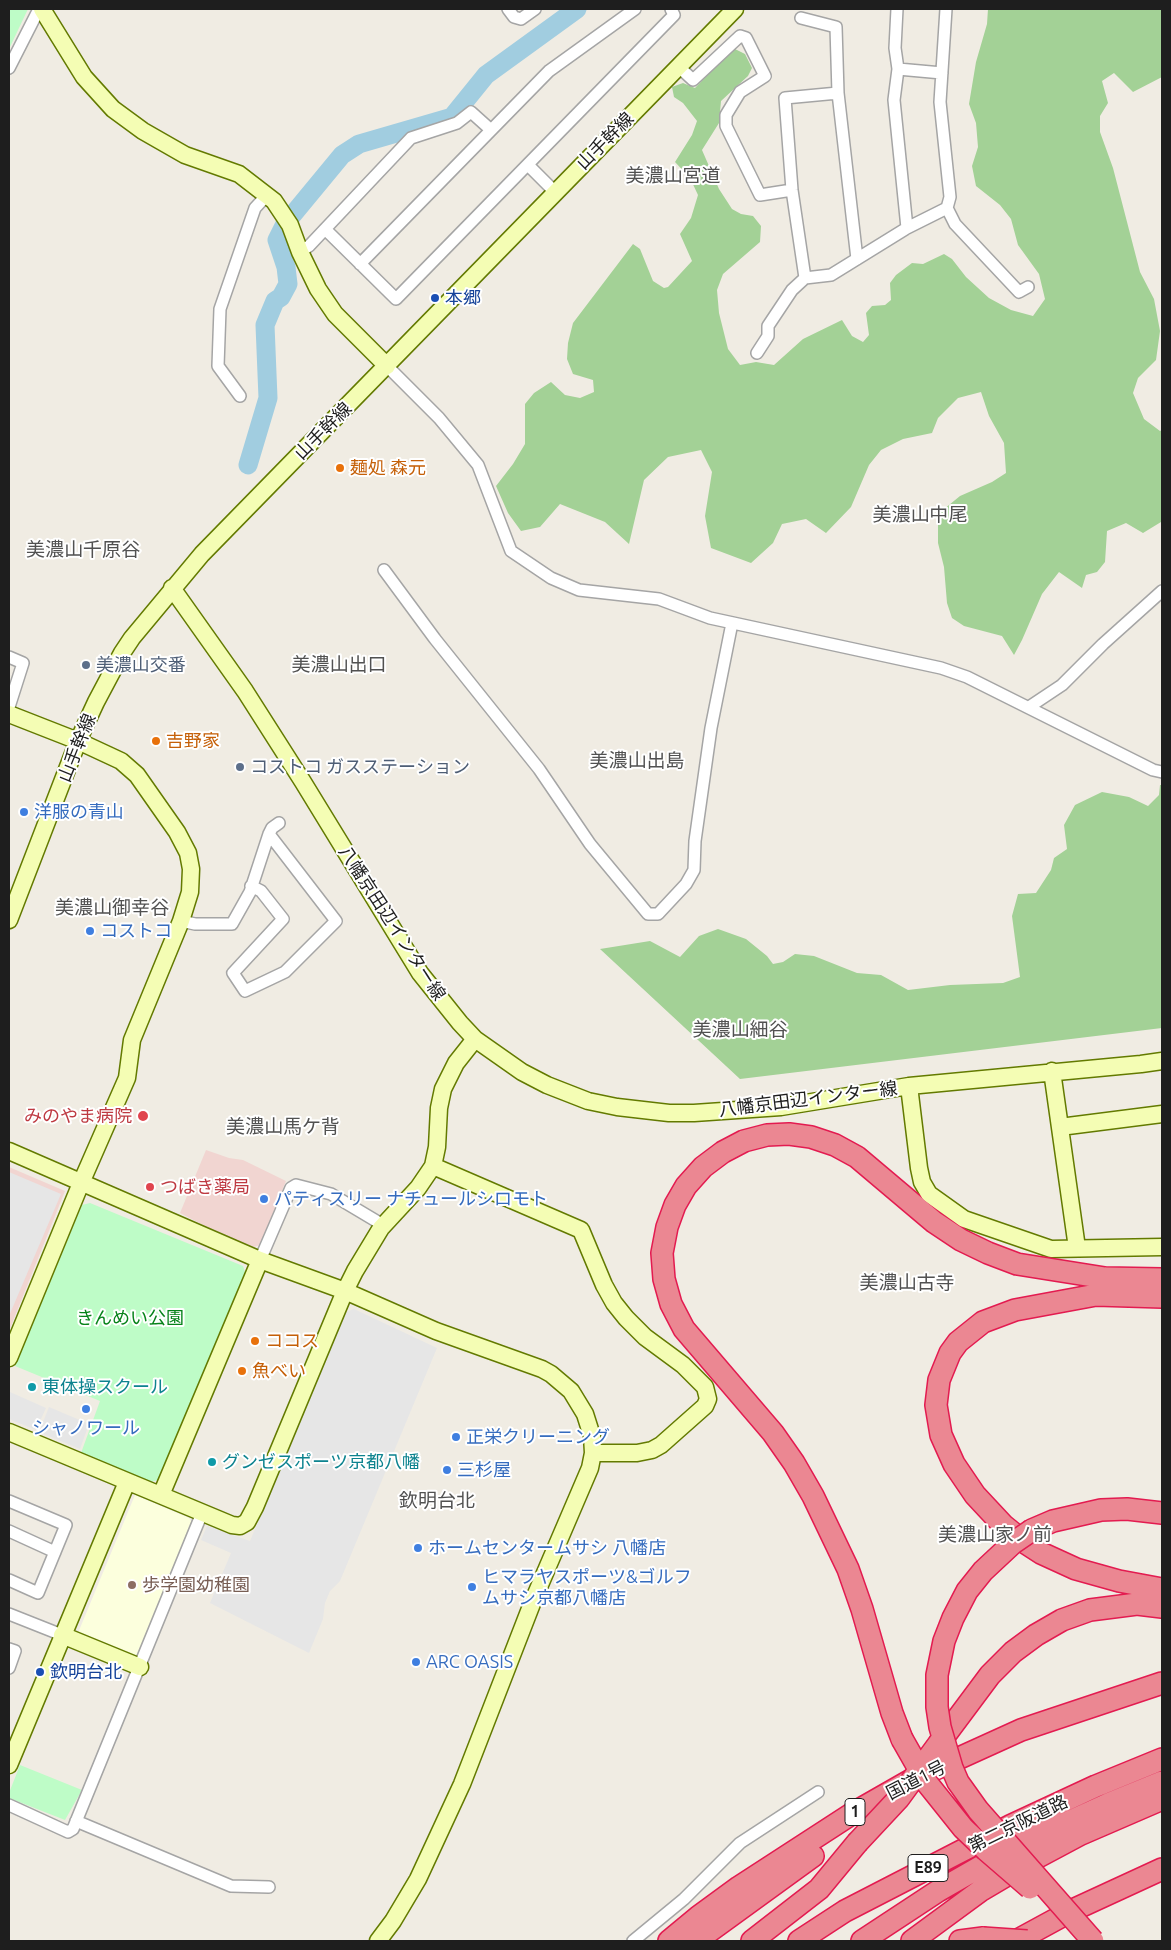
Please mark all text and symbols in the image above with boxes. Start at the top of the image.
street label: 山手幹線 [572,108,638,174]
district label: 美濃山宮道 [626,165,720,187]
place label: 本郷 [445,287,481,309]
marker: 本郷 [429,292,441,304]
street label: 山手幹線 [290,398,356,464]
place label: 麺処 森元 [350,457,426,479]
marker: 麺処 森元 [334,462,346,474]
district label: 美濃山中尾 [873,504,967,526]
district label: 美濃山千原谷 [26,539,140,561]
place label: 美濃山交番 [96,654,186,676]
district label: 美濃山出口 [292,654,386,676]
marker: 美濃山交番 [80,659,92,671]
street label: 山手幹線 [54,711,100,785]
place label: 吉野家 [166,730,220,752]
marker: 吉野家 [150,735,162,747]
district label: 美濃山出島 [590,750,684,772]
place label: コストコ ガスステーション [250,756,470,778]
marker: コストコ ガスステーション [234,761,246,773]
place label: 洋服の青山 [34,801,124,823]
marker: 洋服の青山 [18,806,30,818]
street label: 八幡京田辺インター線 [334,842,450,1004]
district label: 美濃山御幸谷 [55,897,169,919]
place label: コストコ [100,920,172,942]
marker: コストコ [84,925,96,937]
district label: 美濃山細谷 [693,1019,787,1041]
street label: 八幡京田辺インター線 [717,1077,899,1121]
place label: みのやま病院 [24,1105,132,1127]
marker: みのやま病院 [136,1109,150,1123]
district label: 美濃山馬ケ背 [226,1116,340,1138]
place label: つばき薬局 [160,1176,250,1198]
marker: つばき薬局 [144,1181,156,1193]
place label: パティスリー ナチュールシロモト [274,1188,548,1210]
marker: パティスリー ナチュールシロモト [258,1193,270,1205]
district label: 美濃山古寺 [860,1272,954,1294]
park label: きんめい公園 [76,1307,184,1329]
place label: ココス [265,1330,319,1352]
marker: ココス [249,1335,261,1347]
place label: 魚べい [252,1360,306,1382]
marker: 魚べい [236,1365,248,1377]
place label: 東体操スクール [42,1376,168,1398]
marker: 東体操スクール [26,1381,38,1393]
marker: シャノワール [80,1403,92,1415]
place label: シャノワール [32,1417,140,1439]
place label: 正栄クリーニング [466,1426,610,1448]
marker: 正栄クリーニング [450,1431,462,1443]
place label: グンゼスポーツ京都八幡 [222,1451,420,1473]
marker: グンゼスポーツ京都八幡 [206,1456,218,1468]
place label: 三杉屋 [457,1459,511,1481]
marker: 三杉屋 [441,1464,453,1476]
district label: 欽明台北 [399,1490,475,1512]
district label: 美濃山家ノ前 [938,1524,1052,1546]
place label: ホームセンタームサシ 八幡店 [428,1537,666,1559]
marker: ホームセンタームサシ 八幡店 [412,1542,424,1554]
place label: ヒマラヤスポーツ&ゴルフ ムサシ京都八幡店 [482,1566,692,1608]
place label: 歩学園幼稚園 [142,1574,250,1596]
marker: 歩学園幼稚園 [126,1579,138,1591]
marker: ヒマラヤスポーツ&ゴルフ ムサシ京都八幡店 [466,1581,478,1593]
place label: ARC OASIS [426,1651,513,1673]
marker: ARC OASIS [410,1656,422,1668]
place label: 欽明台北 [50,1661,122,1683]
marker: 欽明台北 [34,1666,46,1678]
street label: 国道1号 [883,1756,949,1804]
street label: 第二京阪道路 [965,1791,1071,1857]
road number: 1 [845,1798,865,1825]
road number: E89 [908,1855,948,1882]

